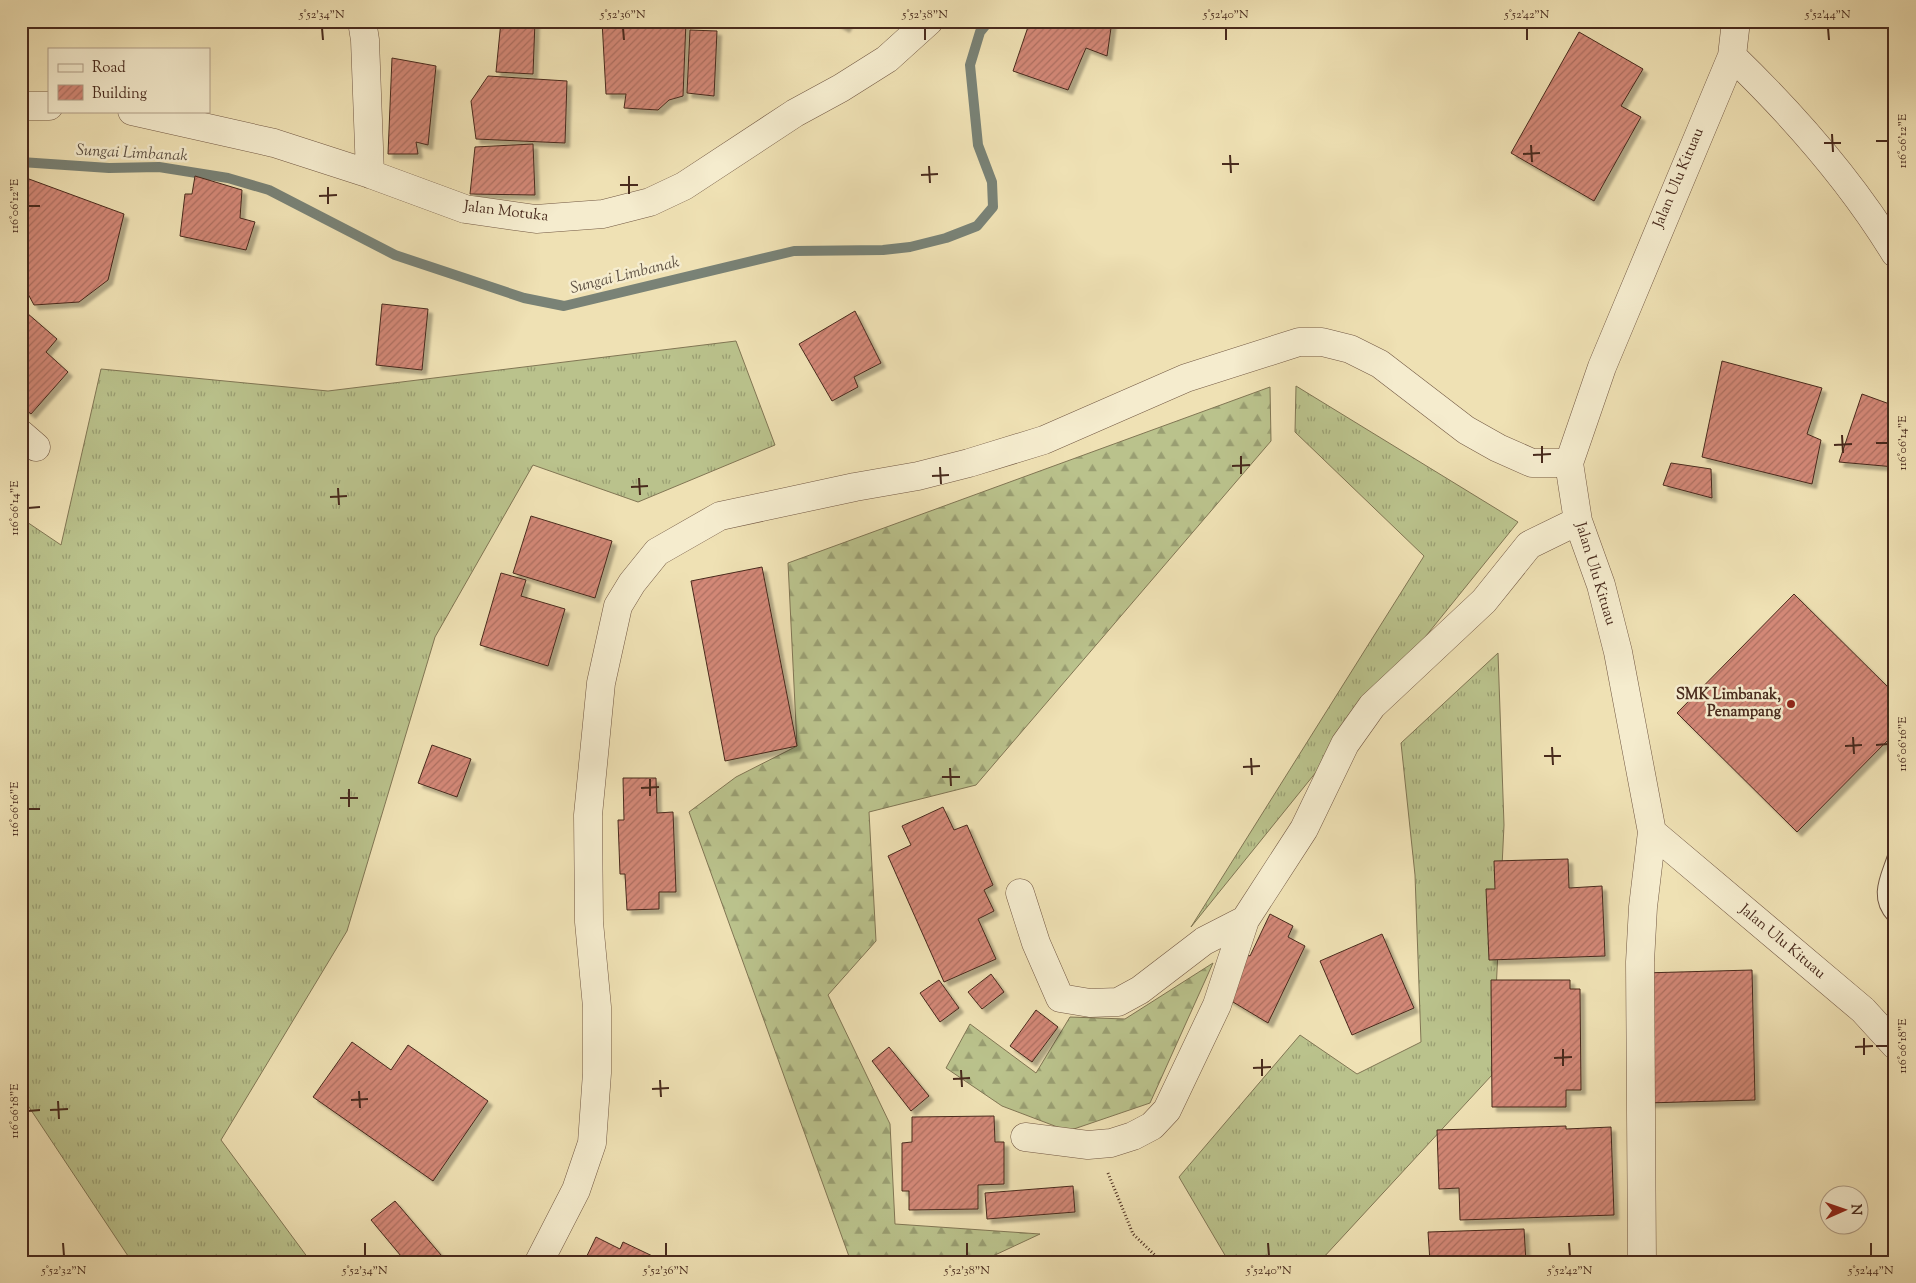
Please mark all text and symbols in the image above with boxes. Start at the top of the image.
text: 5°52'34"N [298,6,345,24]
text: 5°52'36"N [599,6,646,24]
text: 5°52'38"N [901,6,948,24]
text: 5°52'40"N [1202,6,1249,24]
text: 5°52'42"N [1504,6,1550,24]
text: 5°52'44"N [1804,6,1851,24]
legend [48,48,210,112]
text: Road [92,58,126,79]
text: Building [92,84,147,105]
text: 116°06'12"E [1894,113,1912,168]
street label: Jalan Ulu Kituau [1648,124,1710,232]
water label: Sungai Limbanak [76,140,188,168]
text: 116°06'12"E [6,178,24,233]
street label: Jalan Motuka [462,196,550,228]
water label: Sungai Limbanak [568,251,682,301]
text: 116°06'14"E [1894,415,1912,470]
text: 116°06'14"E [6,480,24,535]
street label: Jalan Ulu Kituau [1569,519,1621,628]
place label: SMK Limbanak, Penampang [1676,685,1782,723]
marker: SMK Limbanak, Penampang [1785,698,1797,710]
text: 116°06'16"E [1894,716,1912,771]
text: 116°06'16"E [6,781,24,836]
street label: Jalan Ulu Kituau [1734,899,1830,985]
text: 116°06'18"E [1894,1018,1912,1073]
text: 116°06'18"E [6,1083,24,1138]
north arrow [1818,1186,1868,1236]
text: N [1845,1204,1865,1216]
text: 5°52'32"N [41,1262,87,1280]
text: 5°52'34"N [341,1262,388,1280]
text: 5°52'36"N [642,1262,689,1280]
text: 5°52'38"N [943,1262,990,1280]
text: 5°52'40"N [1245,1262,1292,1280]
text: 5°52'42"N [1547,1262,1593,1280]
text: 5°52'44"N [1847,1262,1894,1280]

